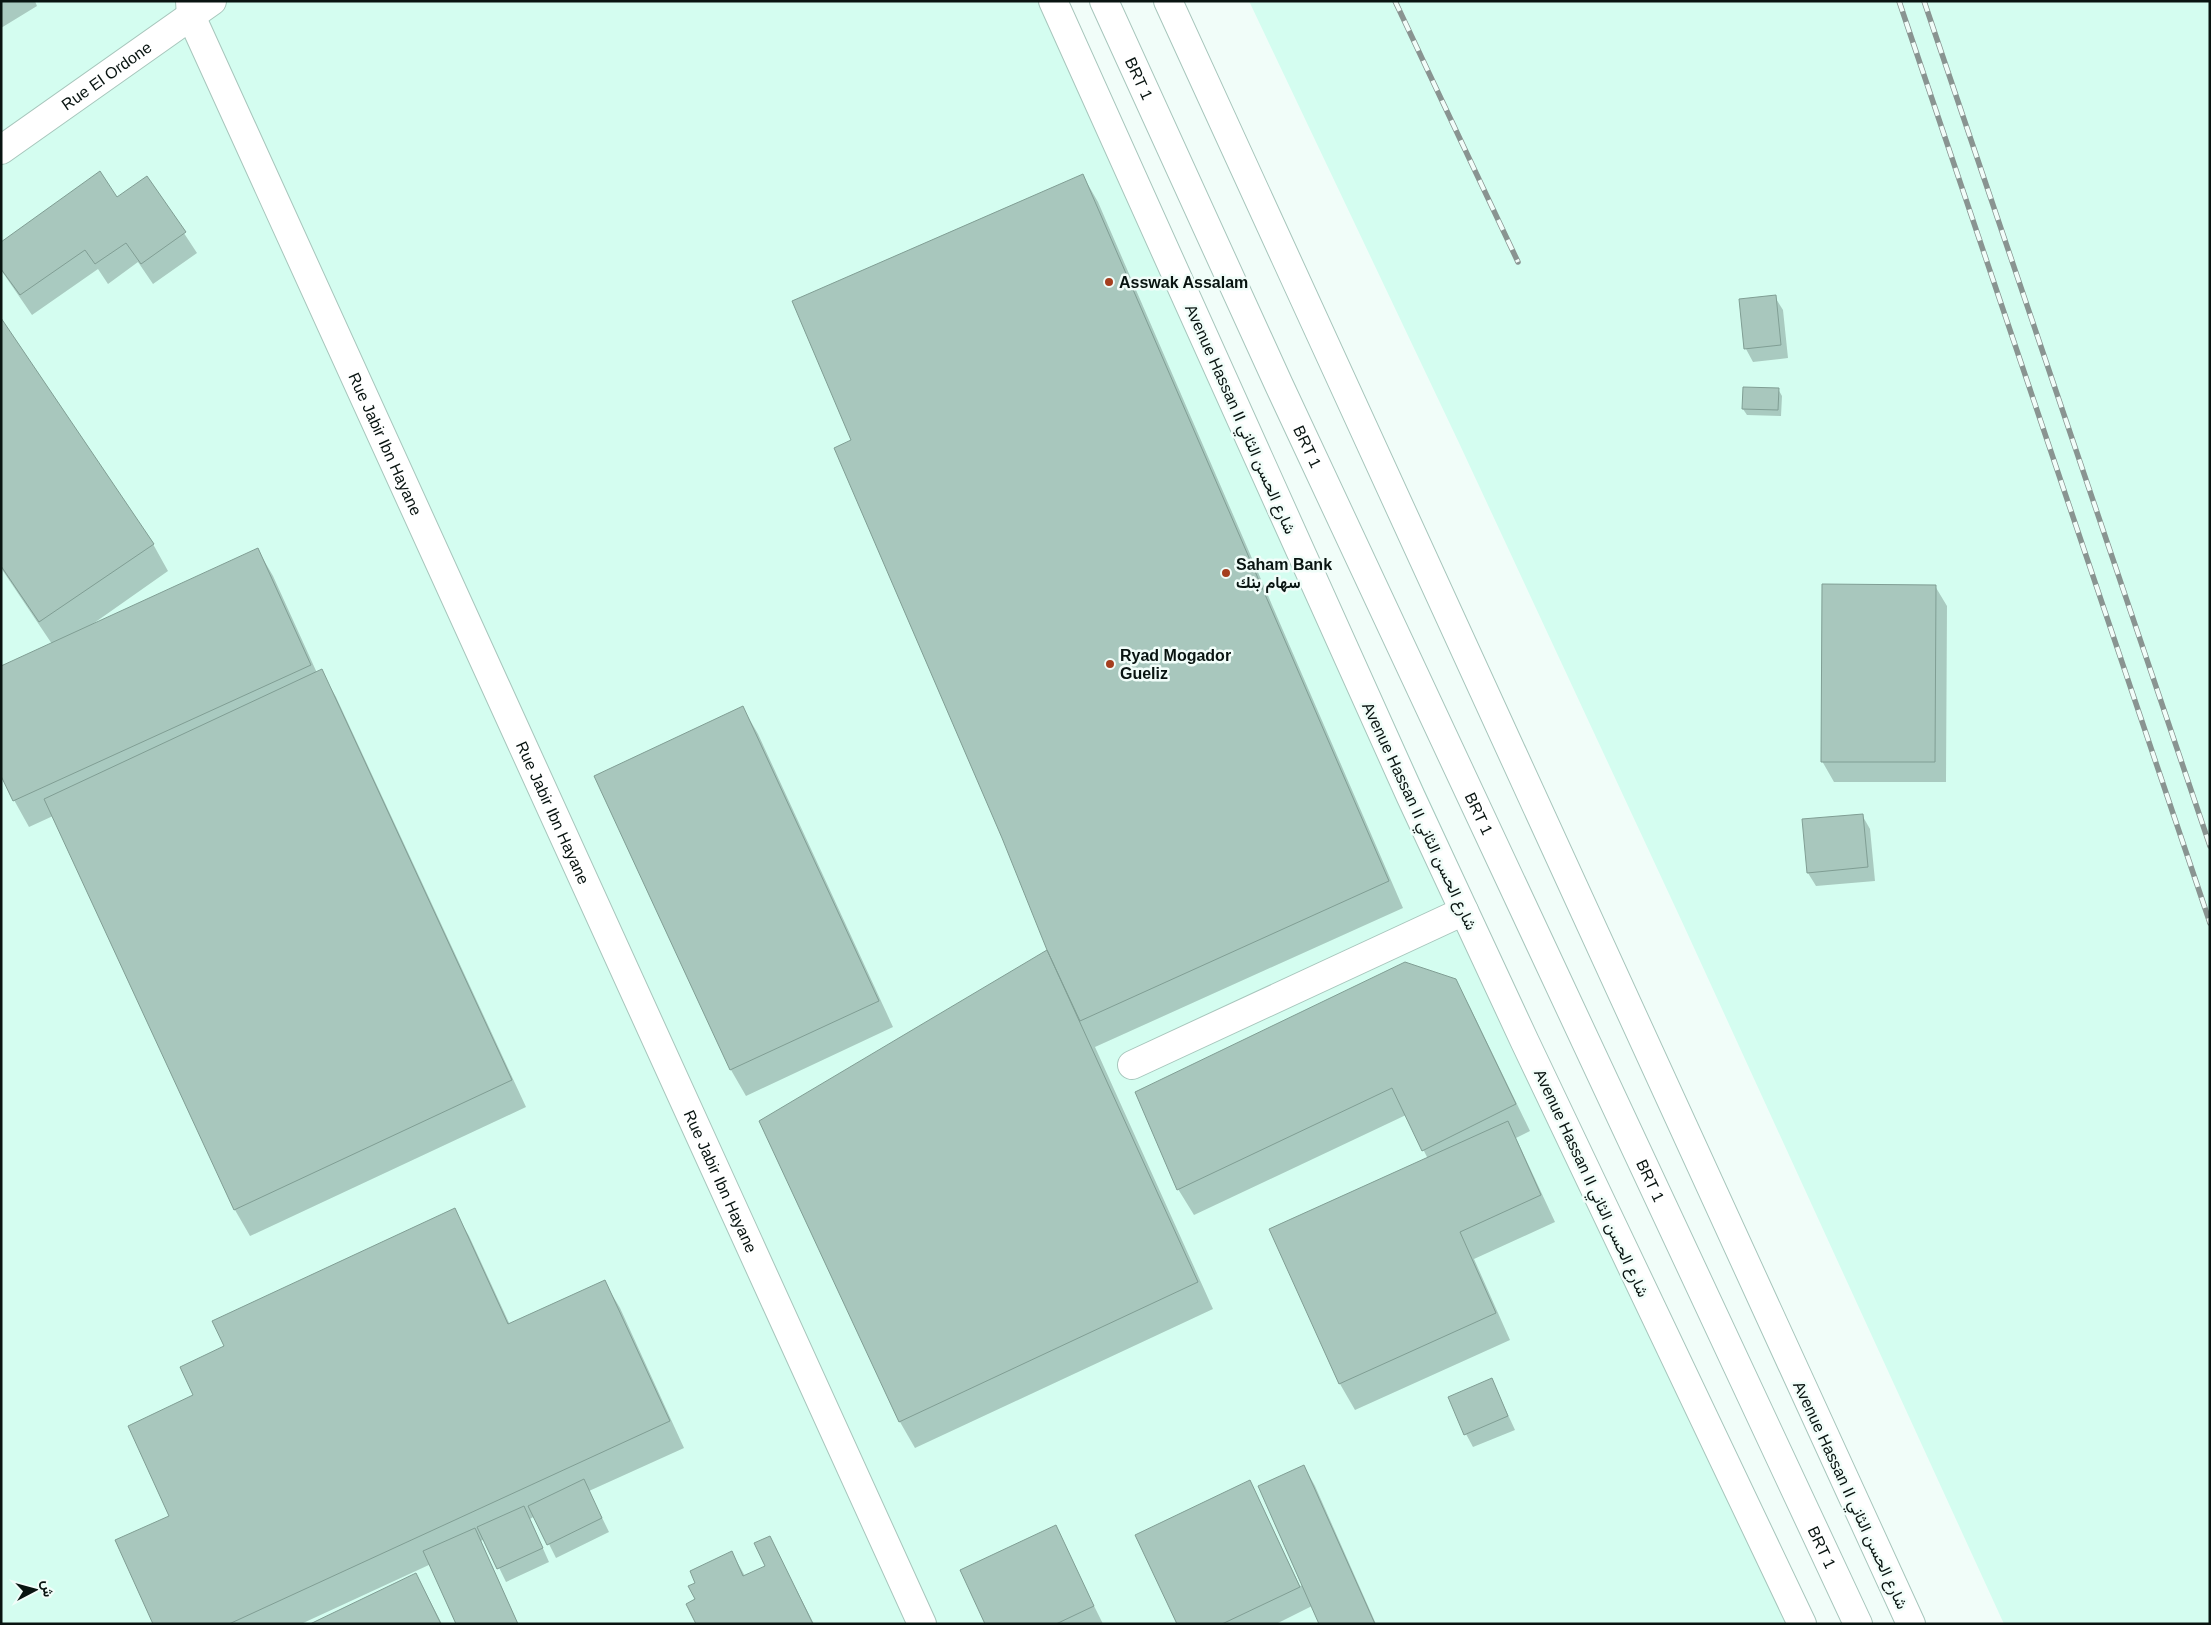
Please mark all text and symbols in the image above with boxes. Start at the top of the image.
street label: Rue El Ordone [58,38,155,113]
street label: BRT 1 [1122,55,1156,103]
place label: Asswak Assalam [1119,274,1248,291]
marker: Asswak Assalam [1103,276,1115,288]
street label: Avenue Hassan II شارع الحسن الثاني [1177,302,1299,539]
street label: Rue Jabir Ibn Hayane [345,370,425,518]
street label: BRT 1 [1290,423,1325,471]
place label: Saham Bank سهام بنك [1236,556,1332,593]
marker: Saham Bank سهام بنك [1220,567,1232,579]
place label: Ryad Mogador Gueliz [1120,647,1231,682]
marker: Ryad Mogador Gueliz [1104,658,1116,670]
street label: Avenue Hassan II شارع الحسن الثاني [1355,700,1480,935]
street label: Rue Jabir Ibn Hayane [513,739,592,887]
street label: BRT 1 [1462,790,1496,838]
street label: Avenue Hassan II شارع الحسن الثاني [1527,1067,1652,1302]
street label: Rue Jabir Ibn Hayane [680,1107,760,1256]
street label: BRT 1 [1633,1157,1667,1205]
street label: Avenue Hassan II شارع الحسن الثاني [1786,1379,1911,1614]
street label: BRT 1 [1805,1524,1839,1572]
north arrow [10,1565,60,1615]
text: ش [38,1579,57,1598]

